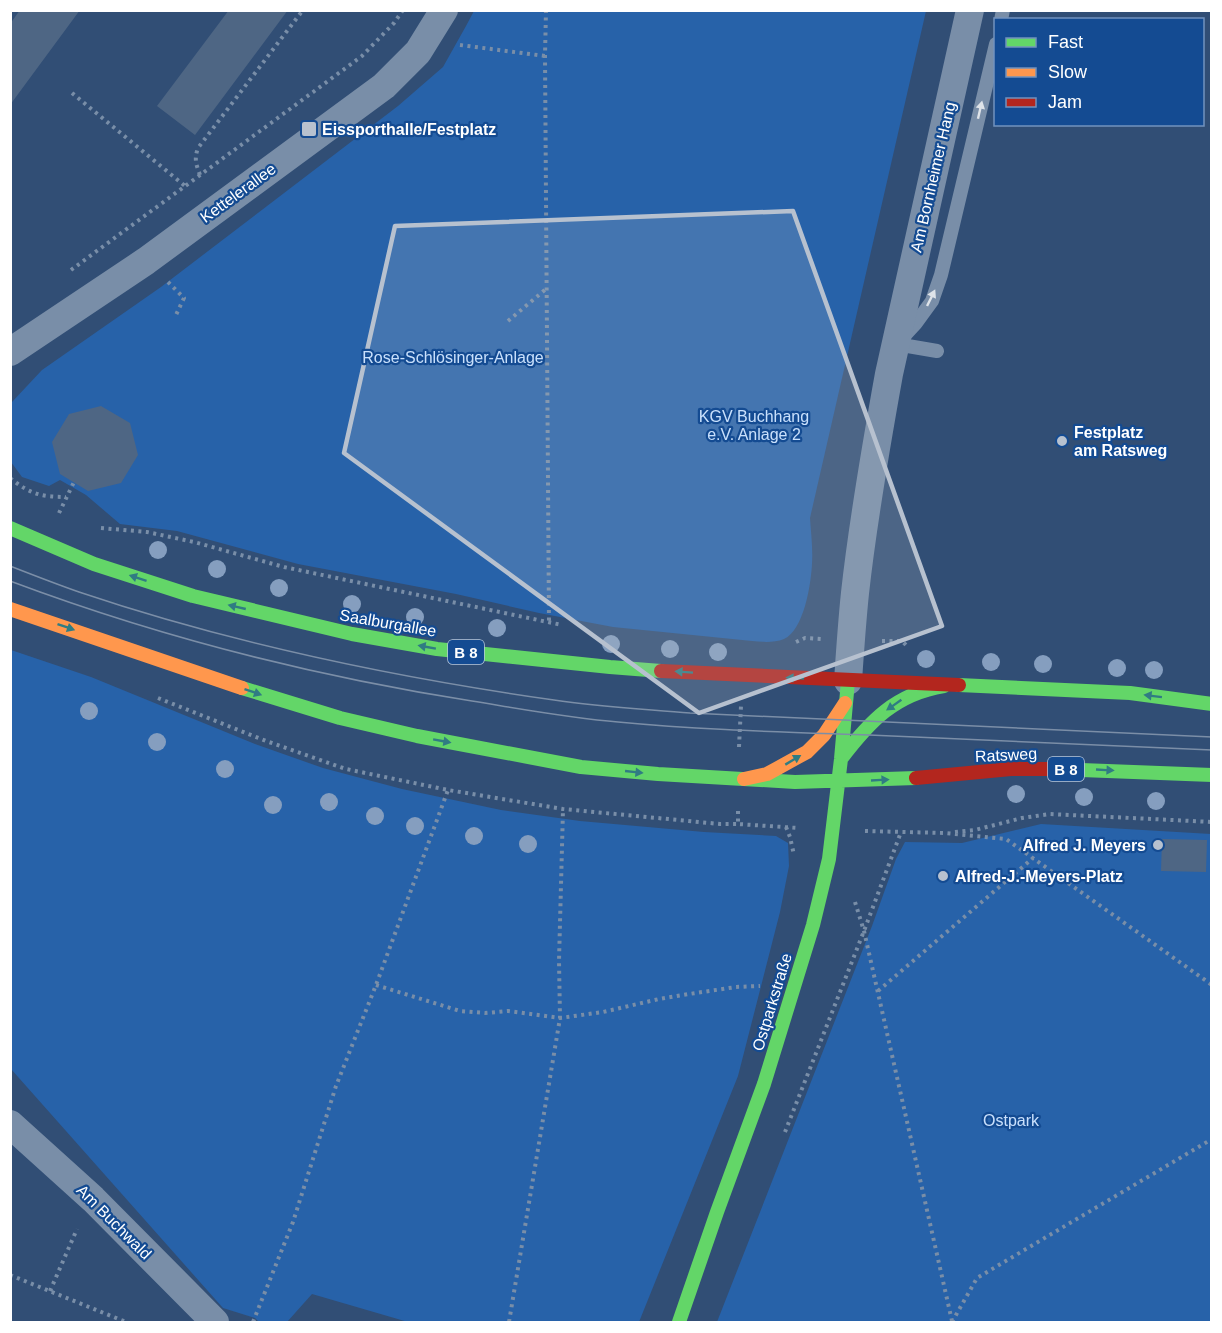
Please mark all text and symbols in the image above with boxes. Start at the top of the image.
legend [994,18,1204,126]
text: Fast [1048,32,1083,52]
text: Slow [1048,62,1088,82]
text: Jam [1048,92,1082,112]
street label: Am Bornheimer Hang [907,100,959,254]
one-way arrow [976,101,986,119]
marker: Eissporthalle/Festplatz [300,120,318,138]
place label: Eissporthalle/Festplatz [322,121,496,138]
street label: Kettelerallee [197,160,279,226]
one-way arrow [927,290,936,307]
park label: Rose-Schlösinger-Anlage [362,349,544,366]
park label: KGV Buchhang e.V. Anlage 2 [699,408,809,443]
place label: Festplatz am Ratsweg [1074,424,1167,459]
marker: Festplatz am Ratsweg [1055,434,1069,448]
one-way arrow [129,573,147,583]
one-way arrow [227,601,246,611]
street label: Saalburgallee [338,606,438,640]
one-way arrow [57,623,75,633]
road number: B 8 [448,640,484,664]
one-way arrow [418,642,437,651]
one-way arrow [675,667,694,677]
one-way arrow [786,674,805,683]
one-way arrow [244,687,262,697]
one-way arrow [1144,691,1163,701]
one-way arrow [887,699,903,711]
one-way arrow [432,737,451,746]
street label: Ratsweg [974,745,1038,765]
one-way arrow [785,755,802,765]
road number: B 8 [1048,757,1084,781]
one-way arrow [1096,766,1115,775]
one-way arrow [624,767,643,777]
one-way arrow [870,775,889,784]
place label: Alfred J. Meyers [1022,837,1146,854]
marker: Alfred J. Meyers [1151,838,1165,852]
place label: Alfred-J.-Meyers-Platz [955,868,1123,885]
marker: Alfred-J.-Meyers-Platz [936,869,950,883]
street label: Ostparkstraße [749,951,795,1053]
park label: Ostpark [983,1112,1040,1129]
street label: Am Buchwald [73,1181,155,1263]

